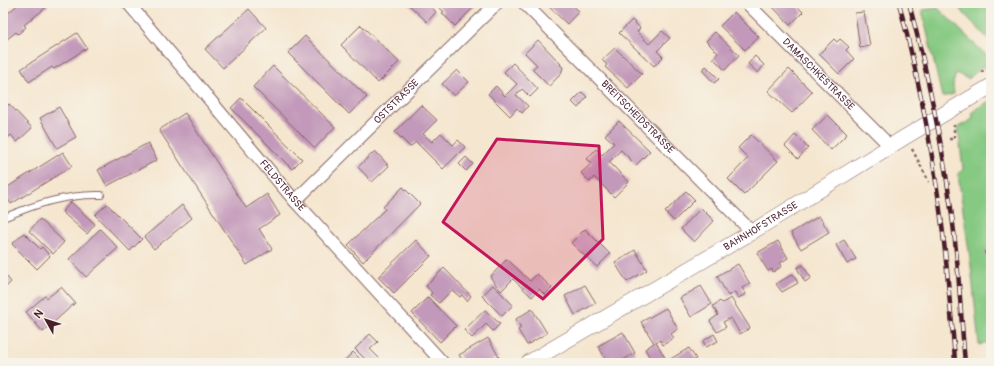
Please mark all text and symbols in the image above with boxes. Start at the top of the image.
street label: DAMASCHKESTRASSE [780,36,857,113]
street label: OSTSTRASSE [371,77,421,126]
street label: BREITSCHEIDSTRASSE [599,78,677,156]
street label: FELDSTRASSE [257,157,307,214]
street label: BAHNHOFSTRASSE [722,199,800,253]
north arrow [26,300,66,340]
text: N [31,307,46,321]

